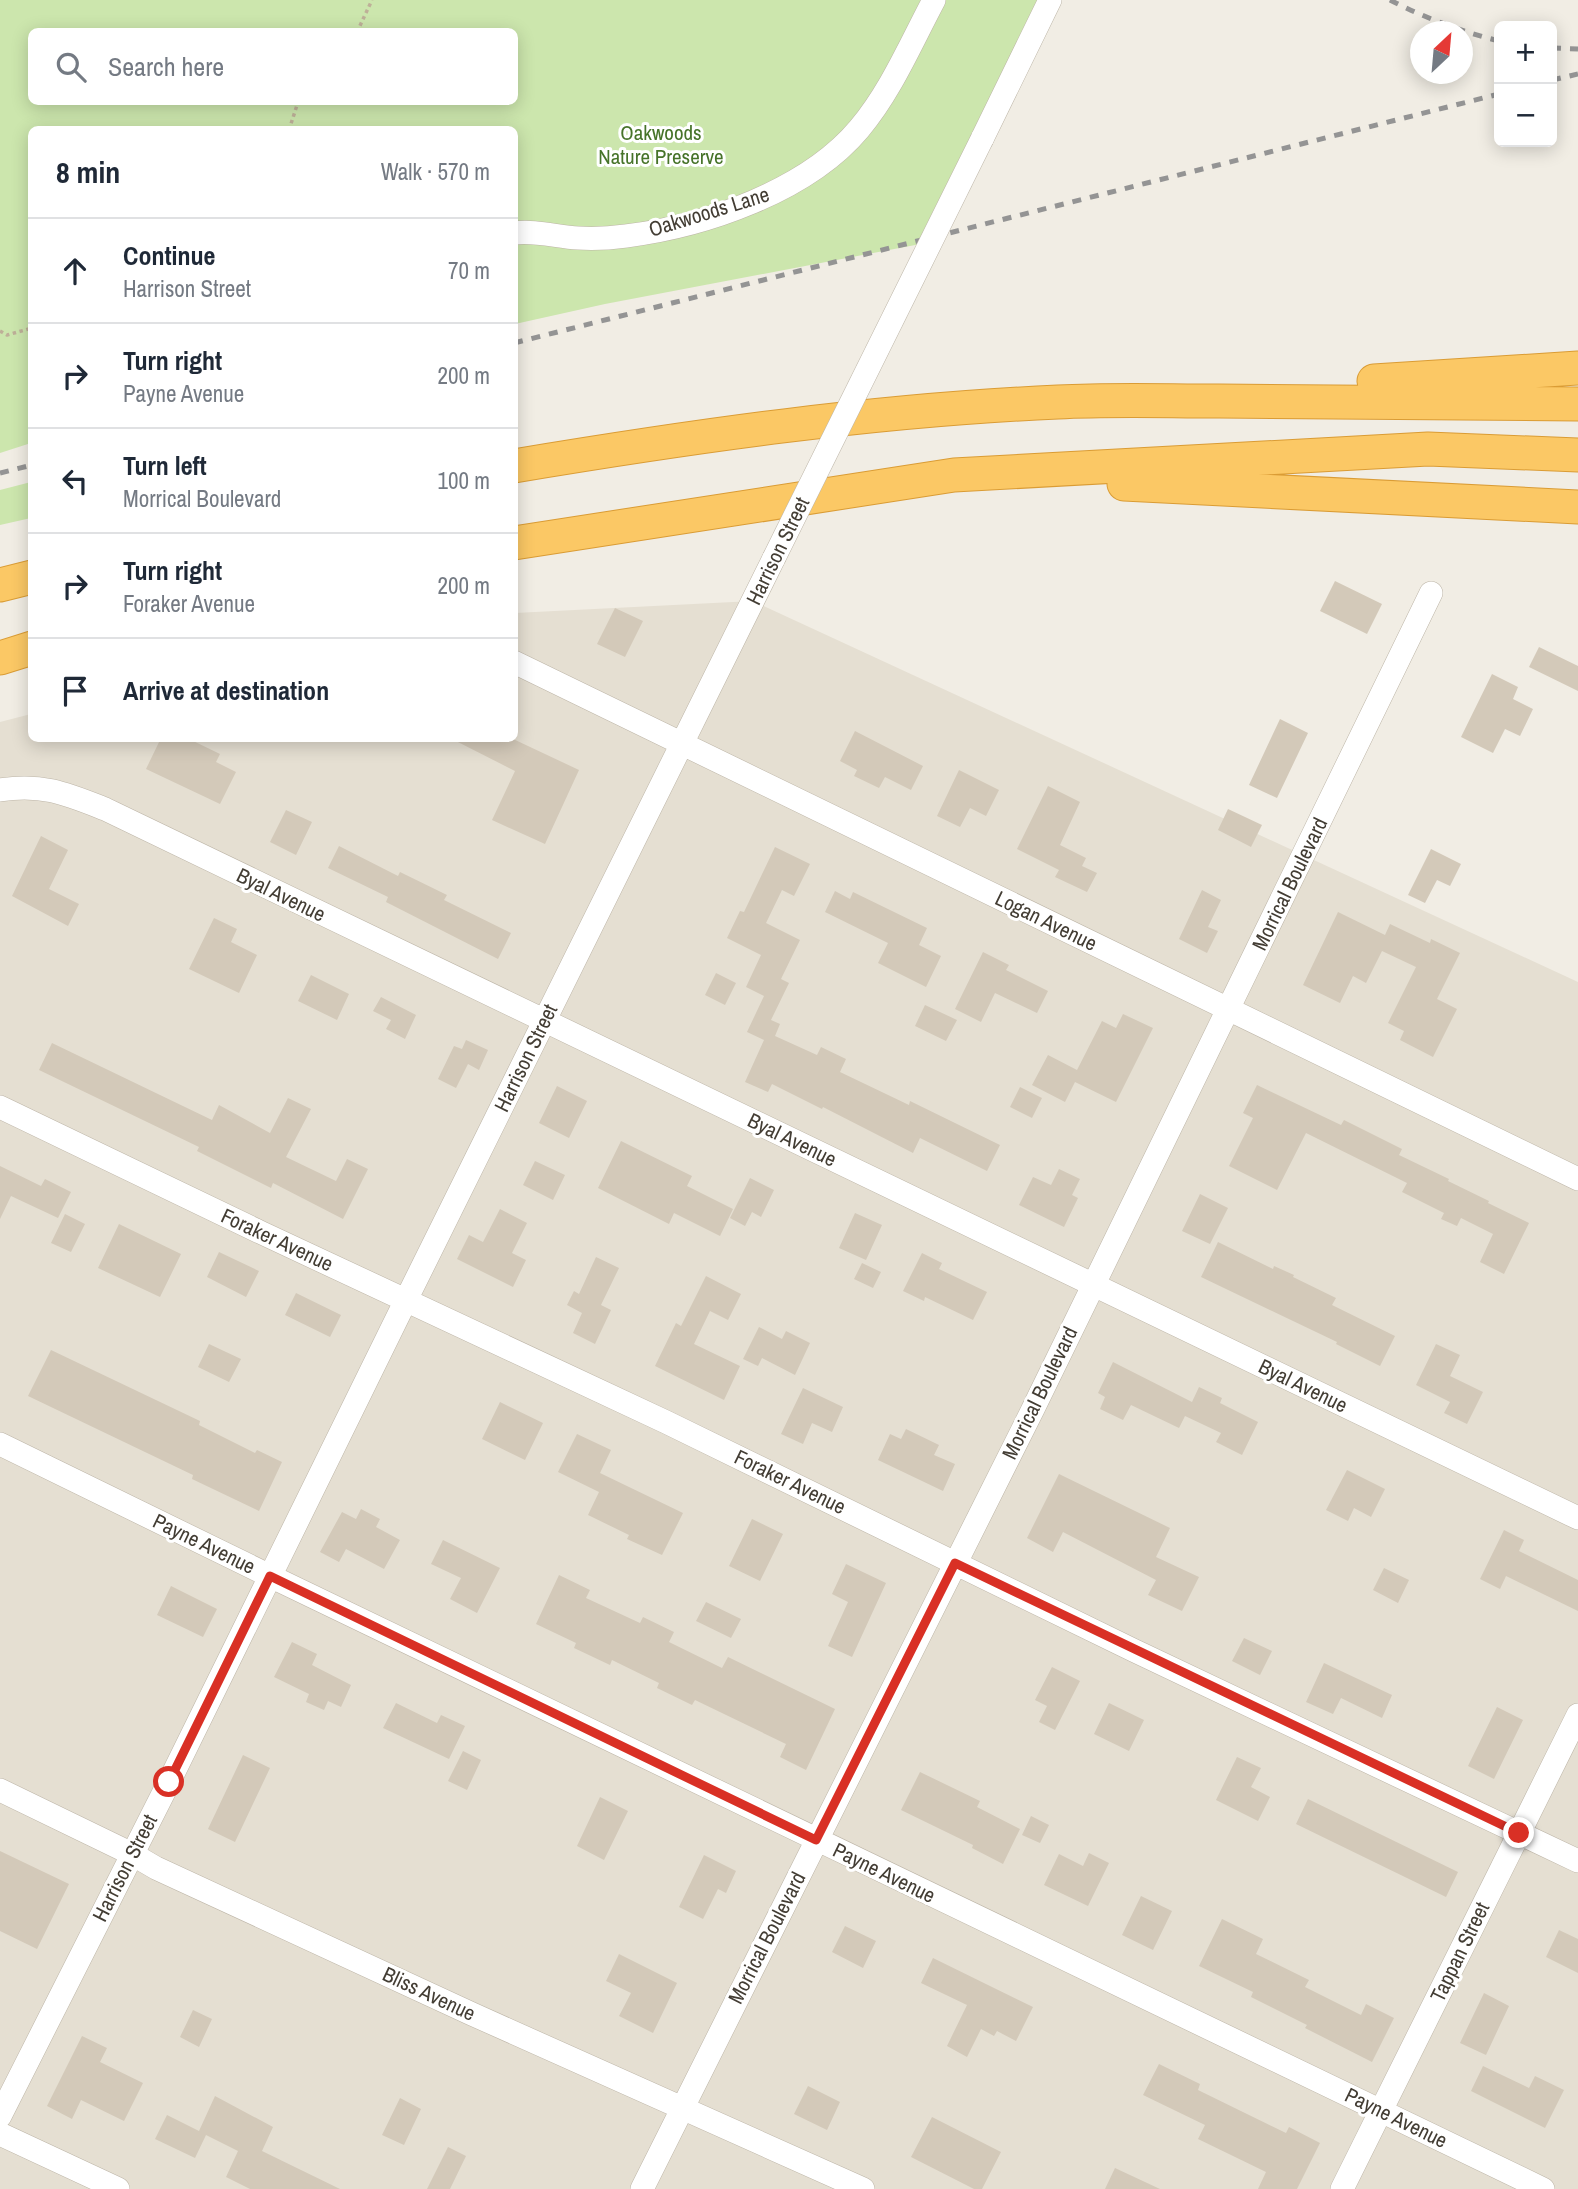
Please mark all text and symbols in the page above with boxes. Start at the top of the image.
north arrow [1410,21,1473,84]
map controls [1494,21,1557,147]
button: + [1494,21,1557,84]
search box [28,28,518,105]
icon: search [52,48,90,86]
text: Search here [108,49,224,84]
button: − [1494,84,1557,147]
park label: Oakwoods Nature Preserve [598,118,724,171]
text: 8 min [56,152,120,192]
text: Walk · 570 m [381,156,490,187]
street label: Oakwoods Lane [645,179,773,244]
text: Continue [123,238,215,273]
icon: ahead [56,252,94,290]
text: 70 m [448,255,490,286]
text: Harrison Street [123,273,251,304]
text: Turn right [123,343,222,378]
icon: right [56,357,94,395]
text: 200 m [438,360,490,391]
text: Payne Avenue [123,378,244,409]
text: Turn left [123,448,207,483]
icon: left [56,462,94,500]
text: 100 m [438,465,490,496]
text: Morrical Boulevard [123,483,281,514]
street label: Harrison Street [739,492,816,610]
text: Turn right [123,553,222,588]
icon: right [56,567,94,605]
text: 200 m [438,570,490,601]
text: Foraker Avenue [123,588,255,619]
icon: arrive [56,672,94,710]
text: Arrive at destination [123,673,329,708]
street label: Morrical Boulevard [1245,812,1334,955]
street label: Byal Avenue [232,861,330,929]
street label: Logan Avenue [990,883,1102,958]
street label: Harrison Street [487,999,564,1117]
street label: Byal Avenue [743,1106,841,1174]
street label: Foraker Avenue [217,1201,338,1278]
street label: Morrical Boulevard [995,1321,1084,1464]
street label: Byal Avenue [1254,1352,1352,1420]
street label: Foraker Avenue [730,1442,851,1521]
street label: Payne Avenue [148,1506,260,1581]
route start [153,1766,184,1797]
street label: Harrison Street [85,1809,164,1926]
route end [1503,1817,1534,1848]
street label: Payne Avenue [828,1835,940,1910]
street label: Morrical Boulevard [721,1867,812,2009]
street label: Tappan Street [1423,1897,1496,2006]
street label: Bliss Avenue [378,1959,480,2028]
street label: Payne Avenue [1340,2080,1452,2155]

